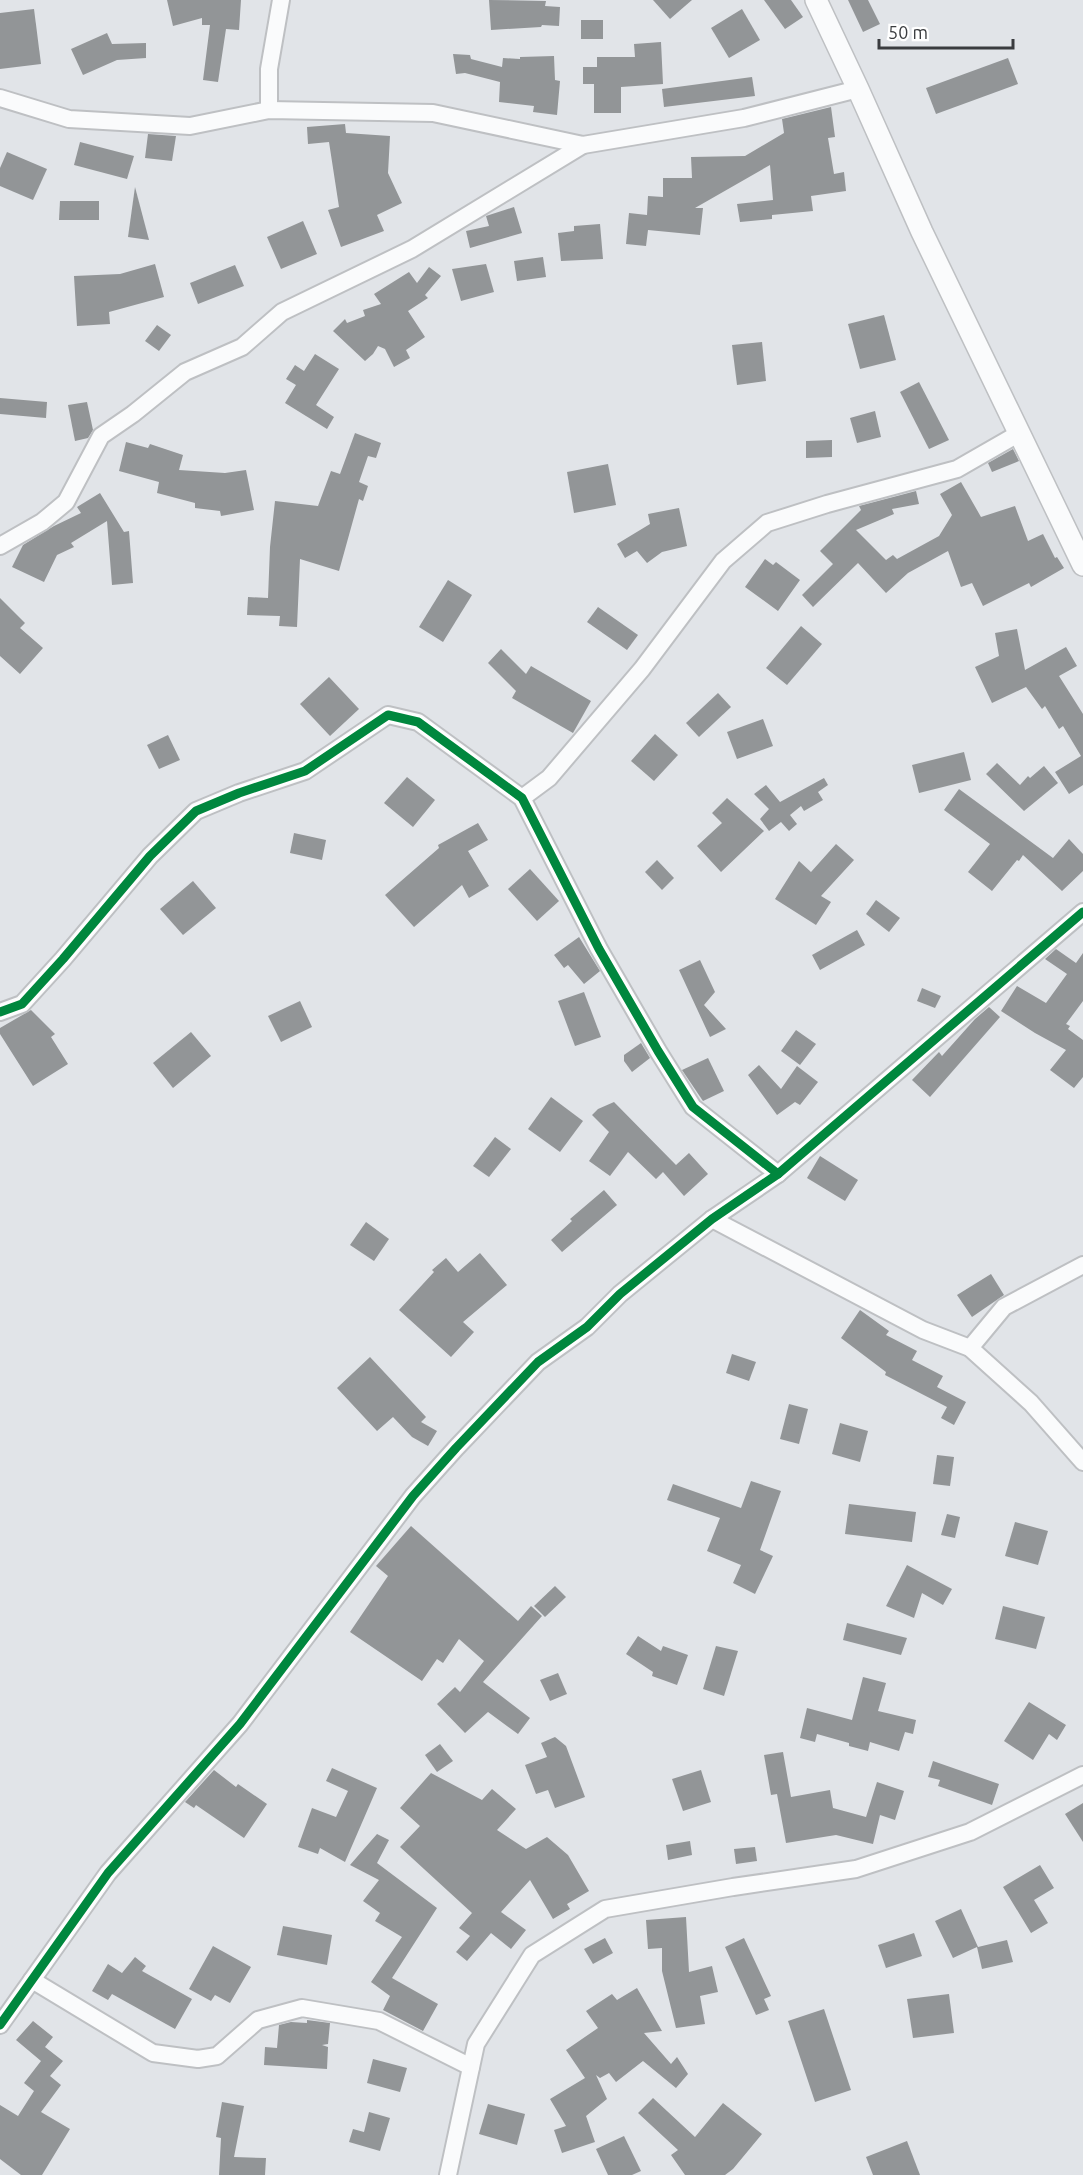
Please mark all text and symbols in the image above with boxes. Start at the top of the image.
scale bar [879,12,1012,50]
text: 50 m [888,22,928,42]

